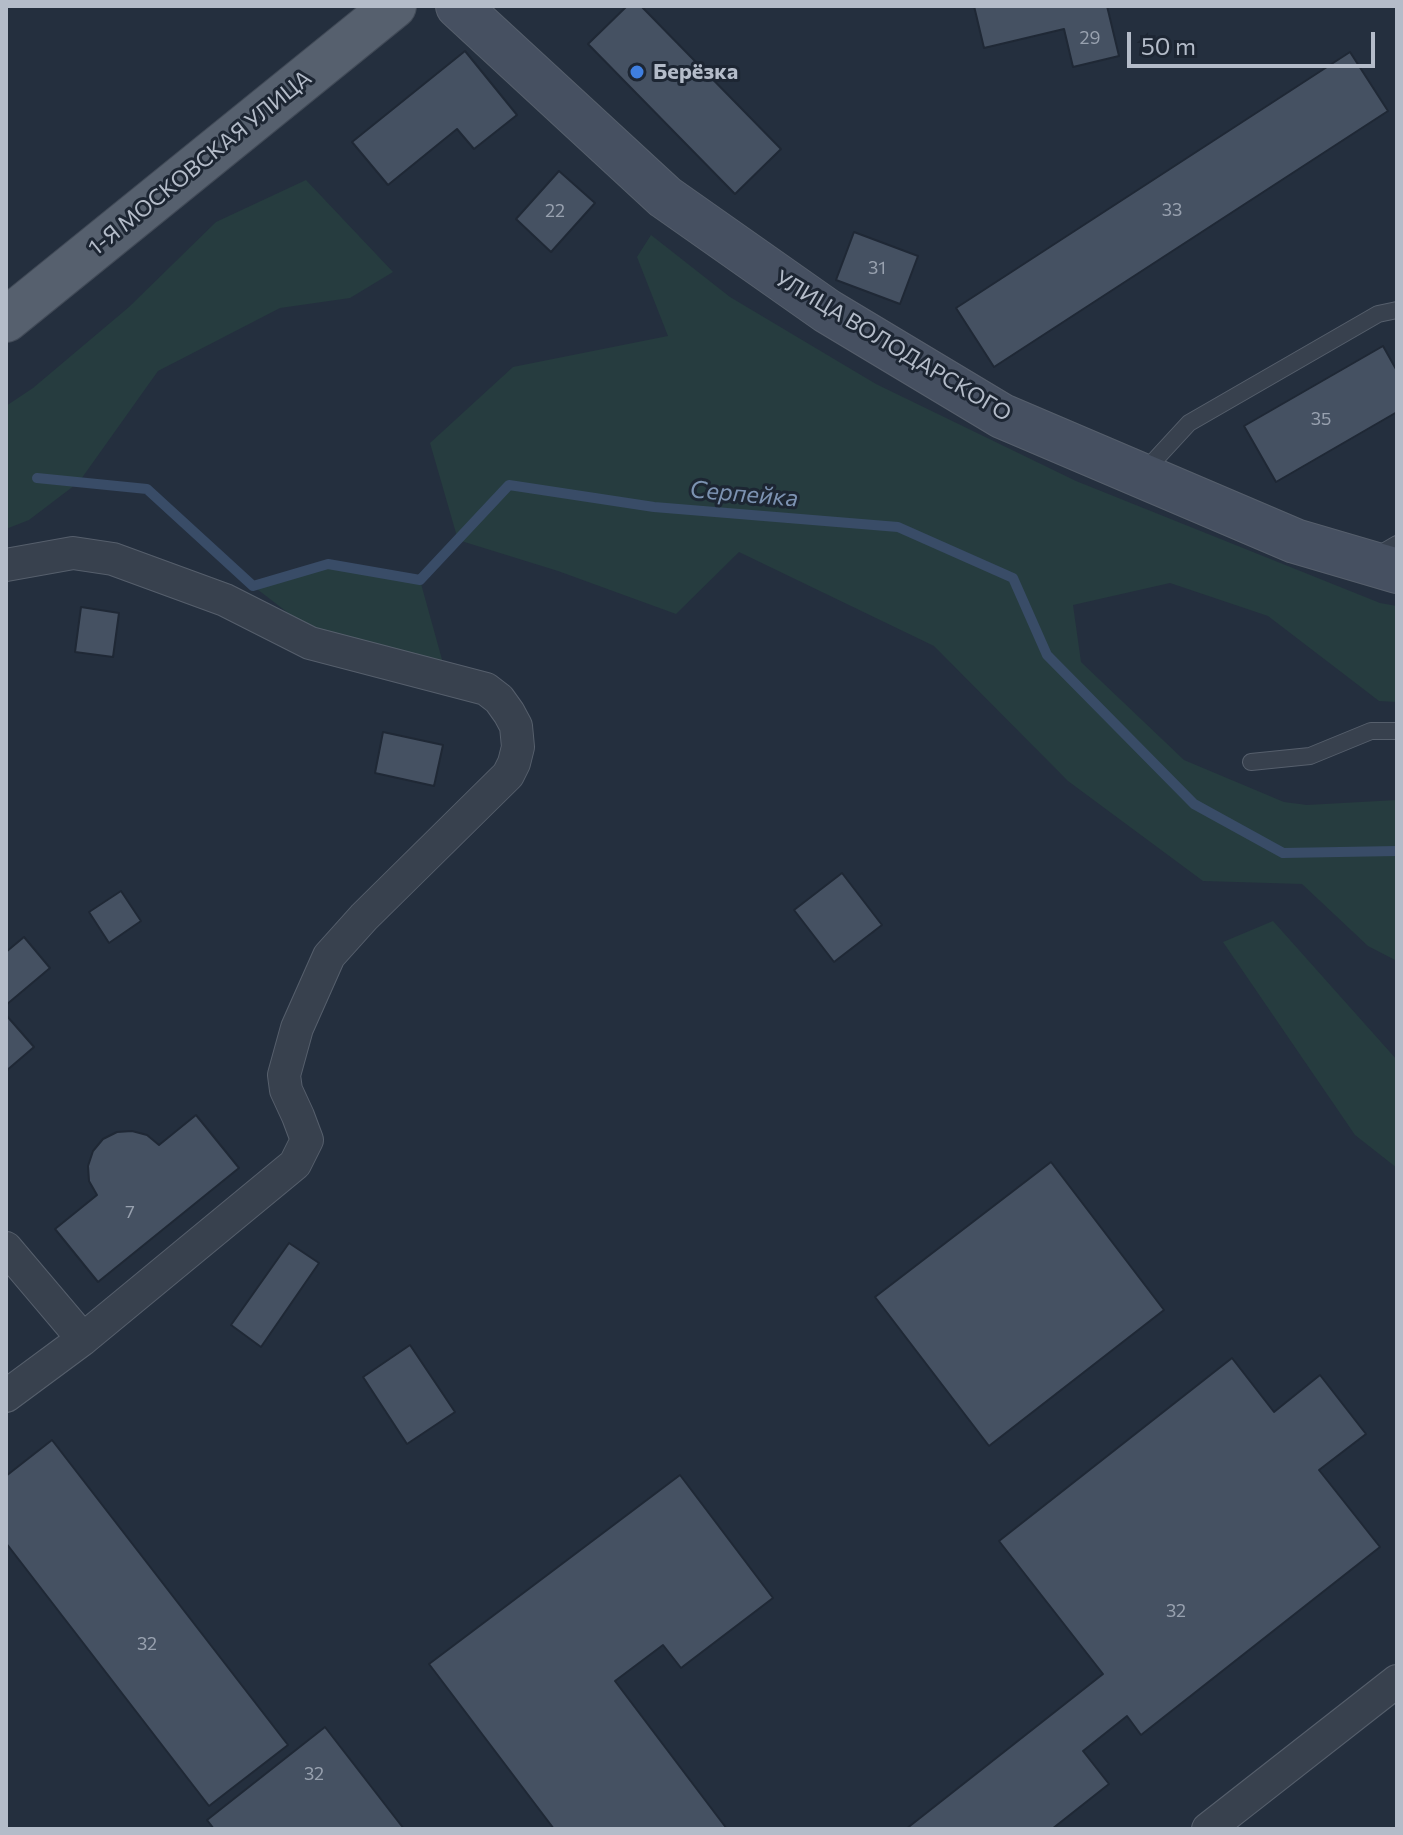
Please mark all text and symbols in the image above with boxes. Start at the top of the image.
scale bar [1131,16,1379,66]
house number: 29 [1080,27,1100,49]
text: 50 m [1141,31,1196,60]
place label: Берёзка [653,59,738,85]
marker: Берёзка [628,63,646,81]
street label: 1-Я МОСКОВСКАЯ УЛИЦА [83,65,317,261]
house number: 33 [1162,199,1182,221]
house number: 22 [545,200,565,222]
house number: 31 [868,257,886,279]
street label: УЛИЦА ВОЛОДАРСКОГО [770,265,1016,427]
house number: 35 [1311,408,1331,430]
water label: Серпейка [689,475,799,513]
house number: 7 [125,1201,135,1223]
house number: 32 [1166,1600,1186,1622]
house number: 32 [137,1633,157,1655]
house number: 32 [304,1763,324,1785]

